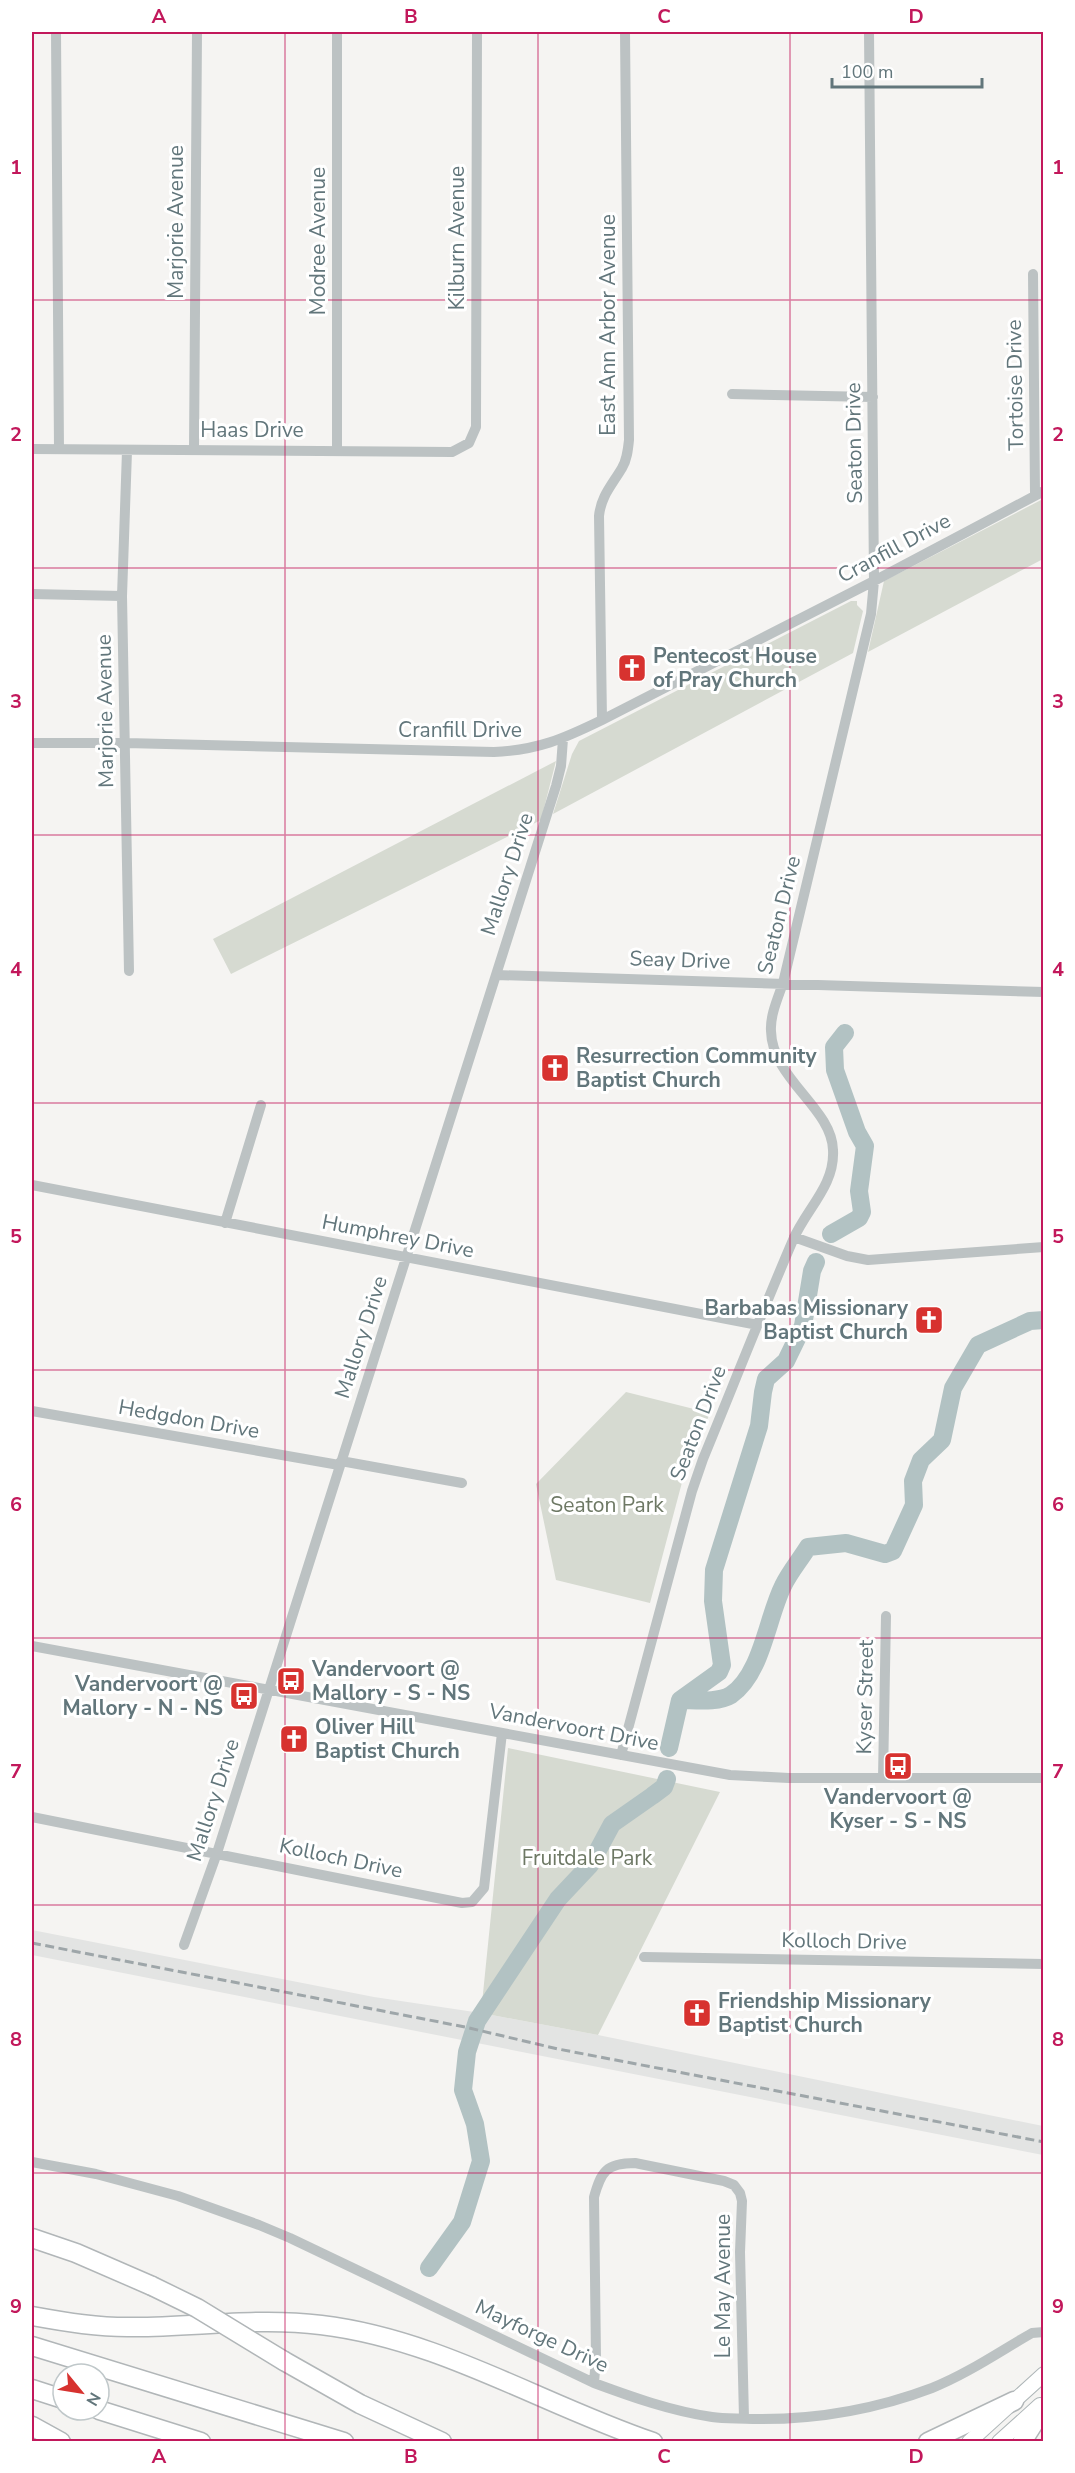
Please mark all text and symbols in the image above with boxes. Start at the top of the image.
text: A [152,3,167,30]
text: B [404,3,418,30]
text: C [657,3,671,30]
text: D [908,3,924,30]
scale bar [832,51,982,89]
text: 100 m [841,60,893,84]
street label: Marjorie Avenue [162,145,190,299]
text: 1 [10,154,22,181]
text: 1 [1052,154,1064,181]
street label: Kilburn Avenue [443,166,471,310]
street label: Modree Avenue [304,167,332,315]
street label: East Ann Arbor Avenue [594,214,622,436]
street label: Tortoise Drive [1000,319,1030,451]
street label: Seaton Drive [839,382,869,504]
street label: Haas Drive [200,416,304,444]
text: 2 [10,421,22,448]
text: 2 [1052,421,1064,448]
street label: Cranfill Drive [833,507,955,589]
street label: Marjorie Avenue [90,634,120,788]
place label: Pentecost House of Pray Church [653,642,817,694]
church icon: Pentecost House of Pray Church [616,652,648,684]
text: 3 [10,688,22,715]
text: 3 [1052,688,1064,715]
street label: Cranfill Drive [398,716,522,744]
street label: Mallory Drive [474,809,540,939]
street label: Seaton Drive [751,853,807,977]
street label: Seay Drive [629,944,731,976]
text: 4 [10,956,22,983]
text: 4 [1052,956,1064,983]
place label: Resurrection Community Baptist Church [576,1042,818,1094]
church icon: Resurrection Community Baptist Church [539,1052,571,1084]
street label: Humphrey Drive [320,1208,476,1264]
text: 5 [10,1223,22,1250]
text: 5 [1052,1223,1064,1250]
street label: Mallory Drive [328,1272,394,1402]
place label: Barbabas Missionary Baptist Church [705,1294,909,1346]
church icon: Barbabas Missionary Baptist Church [913,1304,945,1336]
street label: Seaton Drive [663,1361,733,1485]
street label: Hedgdon Drive [116,1393,262,1445]
text: 6 [10,1491,22,1518]
park label: Seaton Park [550,1491,664,1519]
text: 6 [1052,1491,1064,1518]
street label: Kyser Street [850,1639,880,1755]
place label: Vandervoort @ Mallory - S - NS [311,1655,470,1707]
bus stop icon: Vandervoort @ Mallory - S - NS [275,1665,307,1697]
place label: Vandervoort @ Mallory - N - NS [62,1670,223,1722]
bus stop icon: Vandervoort @ Mallory - N - NS [228,1680,260,1712]
street label: Vandervoort Drive [486,1697,661,1757]
place label: Oliver Hill Baptist Church [315,1713,460,1765]
church icon: Oliver Hill Baptist Church [278,1723,310,1755]
street label: Mallory Drive [180,1735,246,1865]
bus stop icon: Vandervoort @ Kyser - S - NS [882,1750,914,1782]
text: 7 [10,1758,22,1785]
text: 7 [1052,1758,1064,1785]
place label: Vandervoort @ Kyser - S - NS [823,1783,972,1835]
street label: Kolloch Drive [277,1831,405,1885]
park label: Fruitdale Park [522,1844,653,1872]
street label: Kolloch Drive [781,1926,907,1956]
place label: Friendship Missionary Baptist Church [718,1987,932,2039]
church icon: Friendship Missionary Baptist Church [681,1997,713,2029]
text: 8 [10,2026,22,2053]
text: 8 [1052,2026,1064,2053]
street label: Le May Avenue [709,2214,737,2358]
text: 9 [10,2293,22,2320]
street label: Mayforge Drive [471,2293,613,2379]
text: 9 [1052,2293,1064,2320]
north arrow [51,2362,111,2422]
text: N [81,2388,106,2410]
text: A [152,2443,167,2470]
text: B [404,2443,418,2470]
text: C [657,2443,671,2470]
text: D [908,2443,924,2470]

